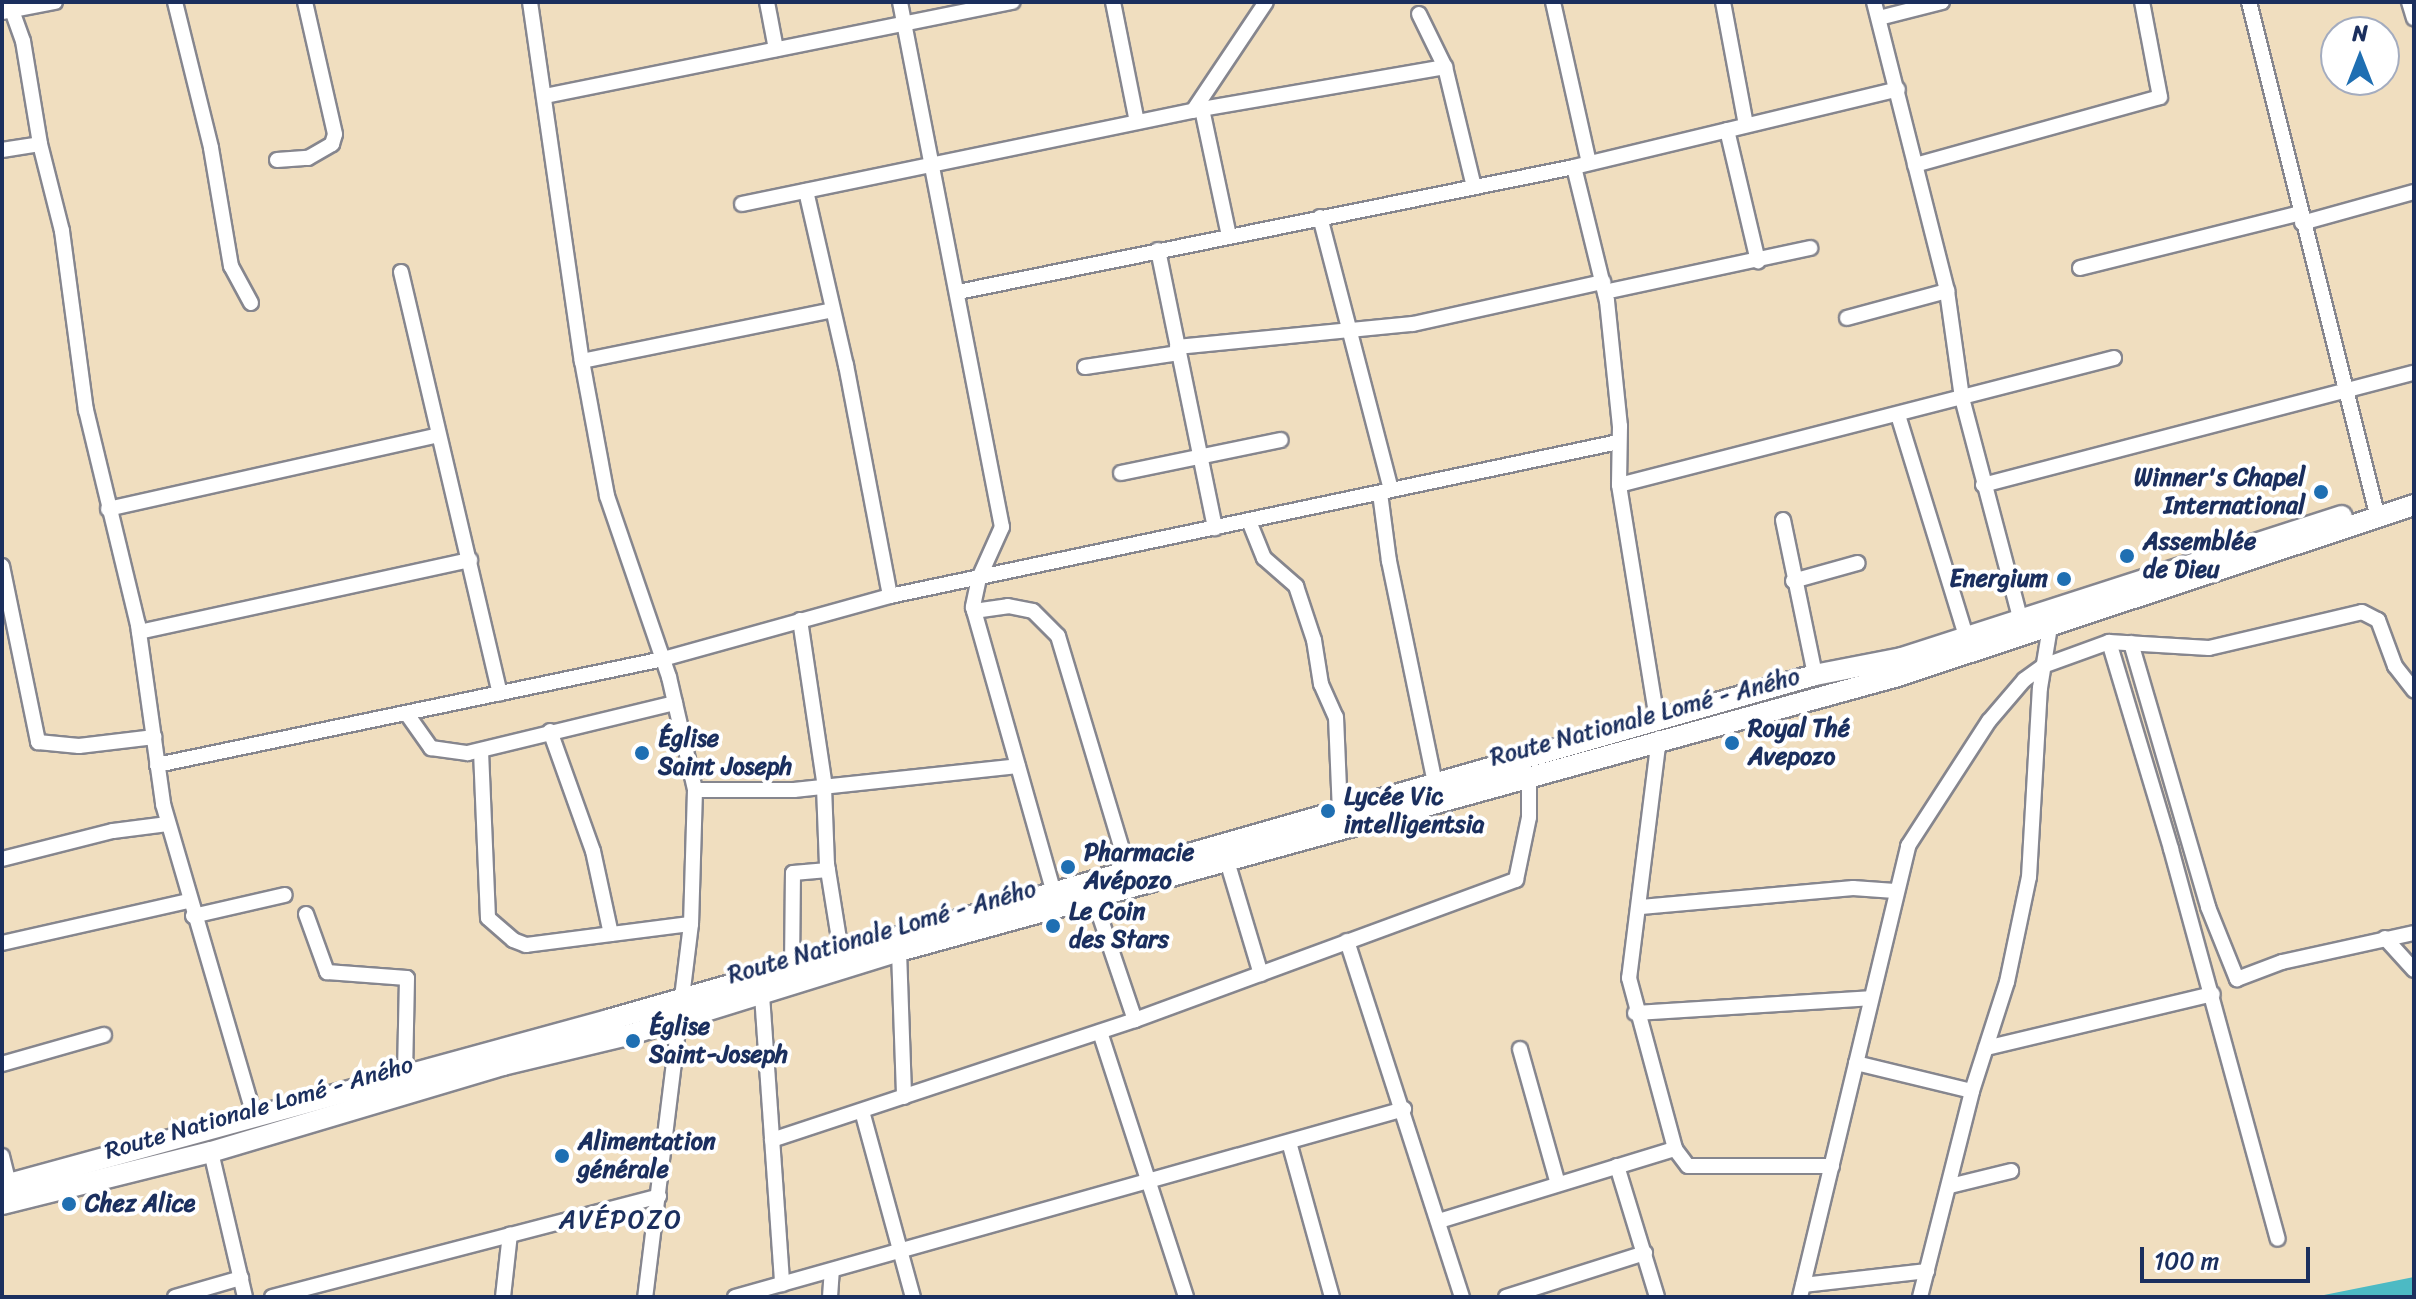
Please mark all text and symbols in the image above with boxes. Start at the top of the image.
text: N [2352,14,2368,53]
north arrow [2320,16,2400,96]
place label: Winner's Chapel International [2134,464,2305,520]
marker: Winner's Chapel International [2312,483,2330,501]
place label: Assemblée de Dieu [2143,528,2256,584]
marker: Assemblée de Dieu [2118,547,2136,565]
place label: Energium [1950,565,2048,593]
marker: Energium [2055,570,2073,588]
street label: Route Nationale Lomé - Aného [1487,662,1803,772]
place label: Royal Thé Avepozo [1748,715,1851,771]
place label: Église Saint Joseph [658,725,793,781]
marker: Royal Thé Avepozo [1723,734,1741,752]
marker: Église Saint Joseph [633,744,651,762]
place label: Lycée Vic intelligentsia [1344,783,1484,839]
marker: Lycée Vic intelligentsia [1319,802,1337,820]
place label: Pharmacie Avépozo [1084,839,1194,895]
marker: Pharmacie Avépozo [1059,858,1077,876]
street label: Route Nationale Lomé - Aného [724,874,1040,990]
place label: Le Coin des Stars [1069,898,1169,954]
marker: Le Coin des Stars [1044,917,1062,935]
place label: Église Saint-Joseph [649,1013,788,1069]
marker: Église Saint-Joseph [624,1032,642,1050]
street label: Route Nationale Lomé - Aného [101,1050,417,1166]
place label: Alimentation générale [578,1128,716,1184]
marker: Alimentation générale [553,1147,571,1165]
place label: Chez Alice [85,1190,196,1218]
marker: Chez Alice [60,1195,78,1213]
district label: AVÉPOZO [559,1204,683,1236]
scale bar [2144,1231,2314,1281]
text: 100 m [2154,1240,2219,1282]

